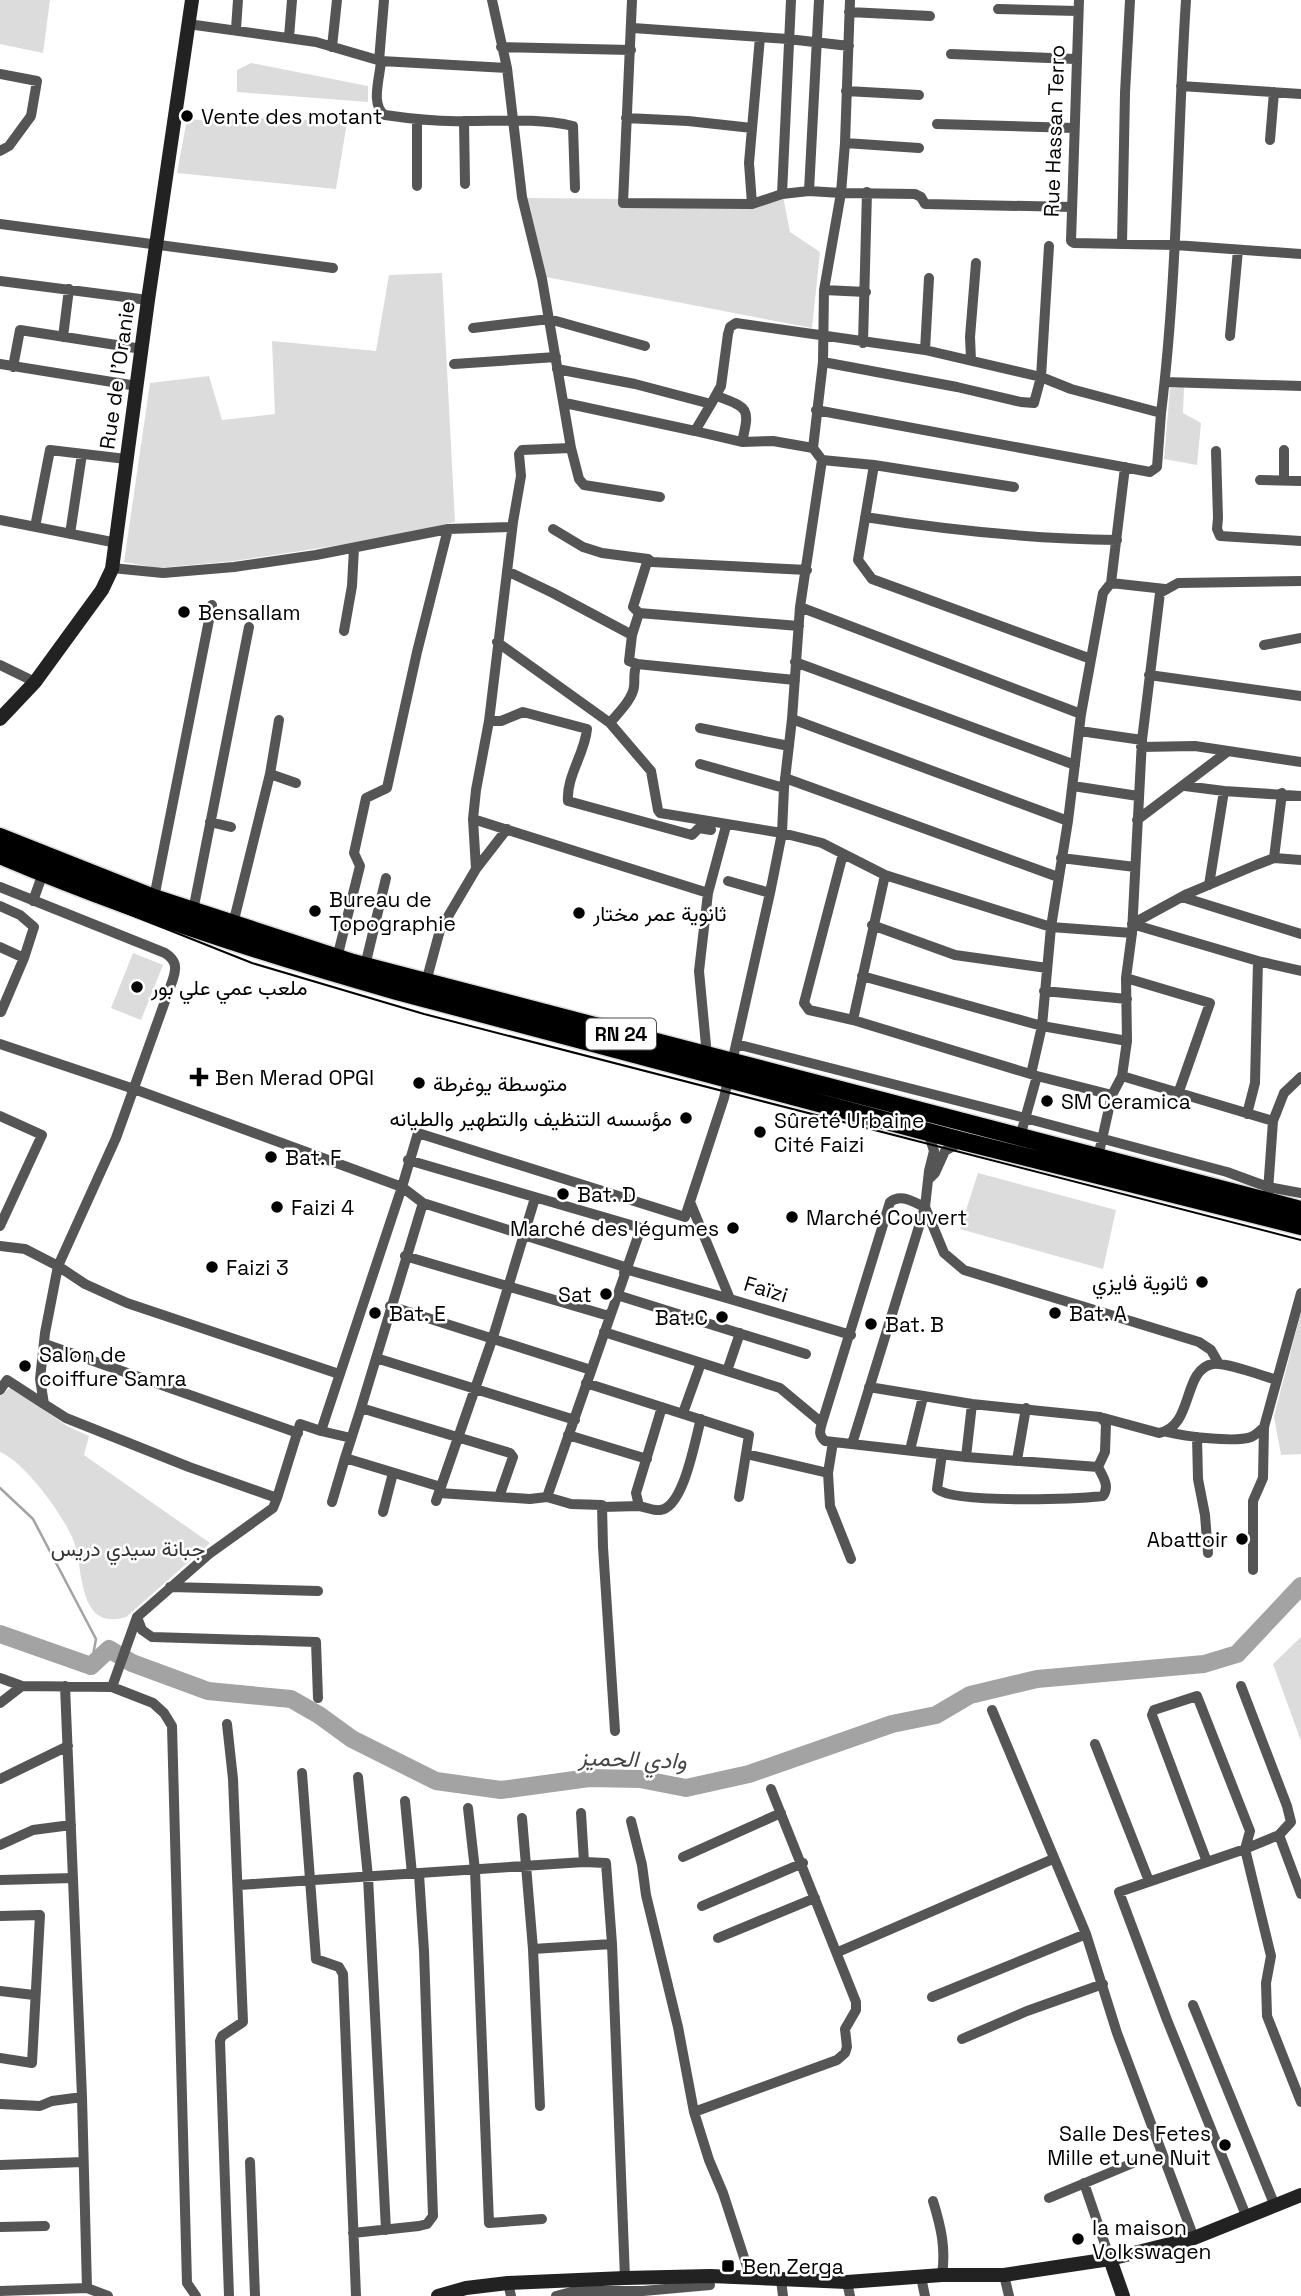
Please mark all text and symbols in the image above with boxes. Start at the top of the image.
street label: Rue Hassan Terro [1037,44,1071,218]
place label: Vente des motant [201,103,382,130]
marker: Vente des motant [179,108,195,124]
street label: Rue de l'Oranie [93,299,141,451]
place label: Bensallam [198,599,301,626]
marker: Bensallam [176,604,192,620]
place label: Bureau de Topographie [329,886,456,937]
place label: ثانوية عمر مختار [592,900,726,927]
marker: Bureau de Topographie [307,903,323,919]
marker: ثانوية عمر مختار [571,905,587,921]
place label: ملعب عمي علي بور [150,974,308,1005]
marker: ملعب عمي علي بور [129,979,145,995]
road number: RN 24 [586,1018,656,1050]
place label: Ben Merad OPGI [215,1064,374,1091]
marker: Ben Merad OPGI [189,1067,209,1087]
place label: متوسطة يوغرطة [433,1070,567,1097]
marker: متوسطة يوغرطة [411,1075,427,1091]
place label: SM Ceramica [1061,1088,1191,1115]
marker: SM Ceramica [1039,1093,1055,1109]
place label: مؤسسه التنظيف والتطهير والطيانه [389,1105,672,1132]
place label: Sûreté Urbaine Cité Faizi [774,1107,924,1158]
marker: مؤسسه التنظيف والتطهير والطيانه [678,1110,694,1126]
marker: Sûreté Urbaine Cité Faizi [752,1124,768,1140]
place label: Bat. F [285,1144,341,1171]
marker: Bat. F [263,1149,279,1165]
place label: Bat. D [577,1181,636,1208]
marker: Bat. D [555,1186,571,1202]
place label: Faizi 4 [291,1194,354,1221]
marker: Faizi 4 [269,1199,285,1215]
place label: Marché Couvert [806,1204,967,1231]
marker: Marché Couvert [784,1209,800,1225]
place label: Marché des légumes [510,1215,719,1242]
marker: Marché des légumes [725,1220,741,1236]
place label: Faizi 3 [226,1254,289,1281]
marker: Faizi 3 [204,1259,220,1275]
place label: ثانوية فايزي [1092,1269,1188,1300]
street label: Faïzi [741,1270,791,1308]
marker: ثانوية فايزي [1194,1274,1210,1290]
place label: Sat [558,1281,592,1308]
marker: Sat [598,1286,614,1302]
place label: Bat. E [389,1300,446,1327]
place label: Bat. A [1069,1300,1127,1327]
place label: Bat.C [655,1304,708,1331]
marker: Bat. E [367,1305,383,1321]
marker: Bat. A [1047,1305,1063,1321]
marker: Bat.C [714,1309,730,1325]
place label: Bat. B [885,1311,944,1338]
marker: Bat. B [863,1316,879,1332]
place label: Salon de coiffure Samra [39,1341,187,1392]
marker: Salon de coiffure Samra [17,1358,33,1374]
place label: Abattoir [1147,1526,1228,1553]
marker: Abattoir [1234,1531,1250,1547]
park label: جبانة سيدي دريس [51,1535,205,1566]
water label: وادي الحميز [577,1742,687,1780]
place label: Salle Des Fetes Mille et une Nuit [1047,2120,1211,2171]
marker: Salle Des Fetes Mille et une Nuit [1217,2137,1233,2153]
place label: la maison Volkswagen [1092,2214,1211,2265]
marker: la maison Volkswagen [1070,2231,1086,2247]
place label: Ben Zerga [742,2253,844,2280]
marker: Ben Zerga [720,2258,736,2274]

